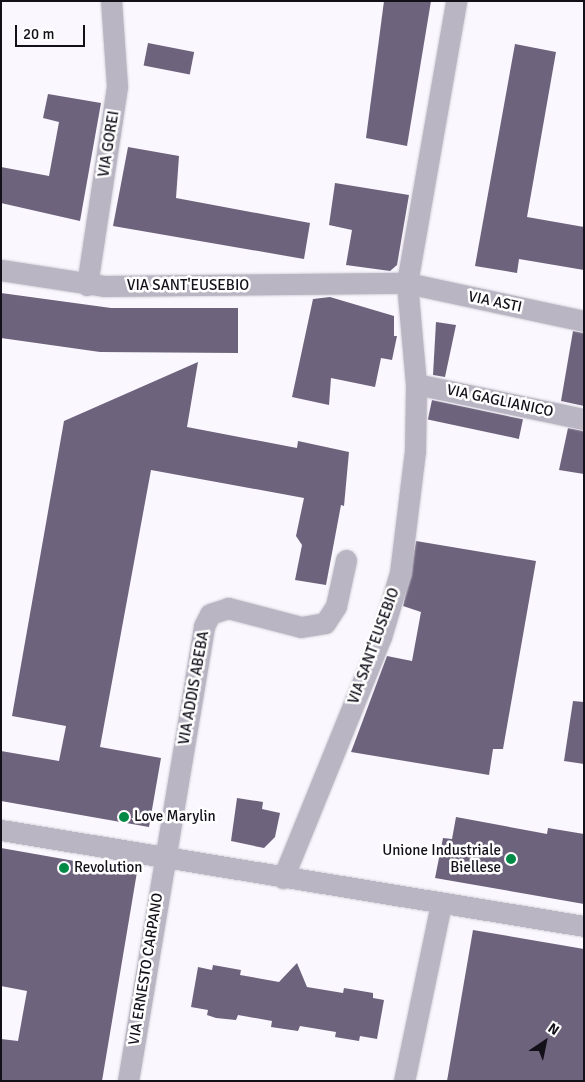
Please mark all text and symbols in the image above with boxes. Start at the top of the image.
scale bar [18,15,88,47]
text: 20 m [23,25,54,43]
street label: VIA GOREI [95,110,123,178]
street label: VIA SANT'EUSEBIO [127,277,249,295]
street label: VIA ASTI [467,288,523,316]
street label: VIA GAGLIANICO [445,381,555,421]
street label: VIA SANT'EUSEBIO [345,585,403,707]
street label: VIA ADDIS ABEBA [175,630,213,746]
place label: Love Marylin [134,808,216,826]
marker: Love Marylin [118,811,130,823]
place label: Unione Industriale Biellese [382,841,501,876]
marker: Unione Industriale Biellese [505,853,517,865]
place label: Revolution [74,859,142,877]
marker: Revolution [58,862,70,874]
street label: VIA ERNESTO CARPANO [125,892,167,1046]
north arrow [520,1017,570,1067]
text: N [545,1019,562,1039]

